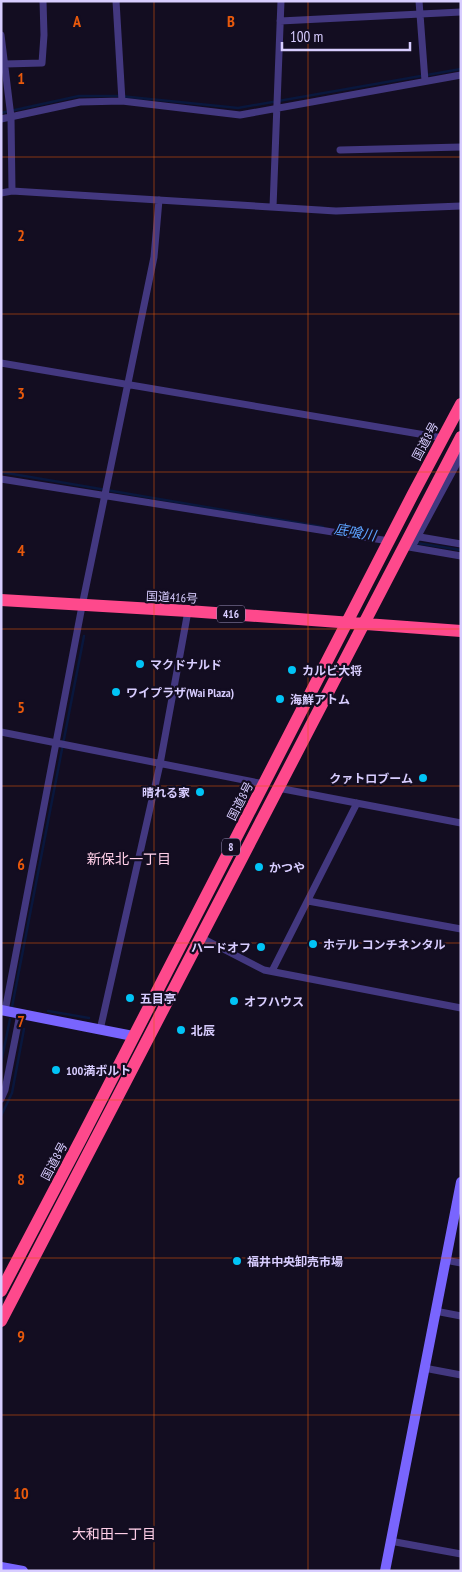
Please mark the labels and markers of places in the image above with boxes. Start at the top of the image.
place label: マクドナルド [150,657,222,672]
marker: マクドナルド [134,658,146,670]
place label: カルビ大将 [302,663,362,678]
marker: カルビ大将 [286,664,298,676]
place label: ワイプラザ(Wai Plaza) [126,685,234,700]
marker: ワイプラザ(Wai Plaza) [110,686,122,698]
place label: 海鮮アトム [290,692,350,707]
marker: 海鮮アトム [274,693,286,705]
place label: クァトロブーム [329,771,413,786]
marker: クァトロブーム [417,772,429,784]
place label: 晴れる家 [142,785,190,800]
marker: 晴れる家 [194,786,206,798]
place label: かつや [269,860,305,875]
marker: かつや [253,861,265,873]
place label: ホテル コンチネンタル [323,937,445,952]
marker: ホテル コンチネンタル [307,938,319,950]
place label: ハードオフ [191,940,251,955]
marker: ハードオフ [255,941,267,953]
place label: 五目亭 [140,991,176,1006]
marker: 五目亭 [124,992,136,1004]
place label: オフハウス [244,994,304,1009]
marker: オフハウス [228,995,240,1007]
place label: 北辰 [191,1023,215,1038]
marker: 北辰 [175,1024,187,1036]
place label: 100満ボルト [66,1063,131,1078]
marker: 100満ボルト [50,1064,62,1076]
place label: 福井中央卸売市場 [247,1254,343,1269]
marker: 福井中央卸売市場 [231,1255,243,1267]

